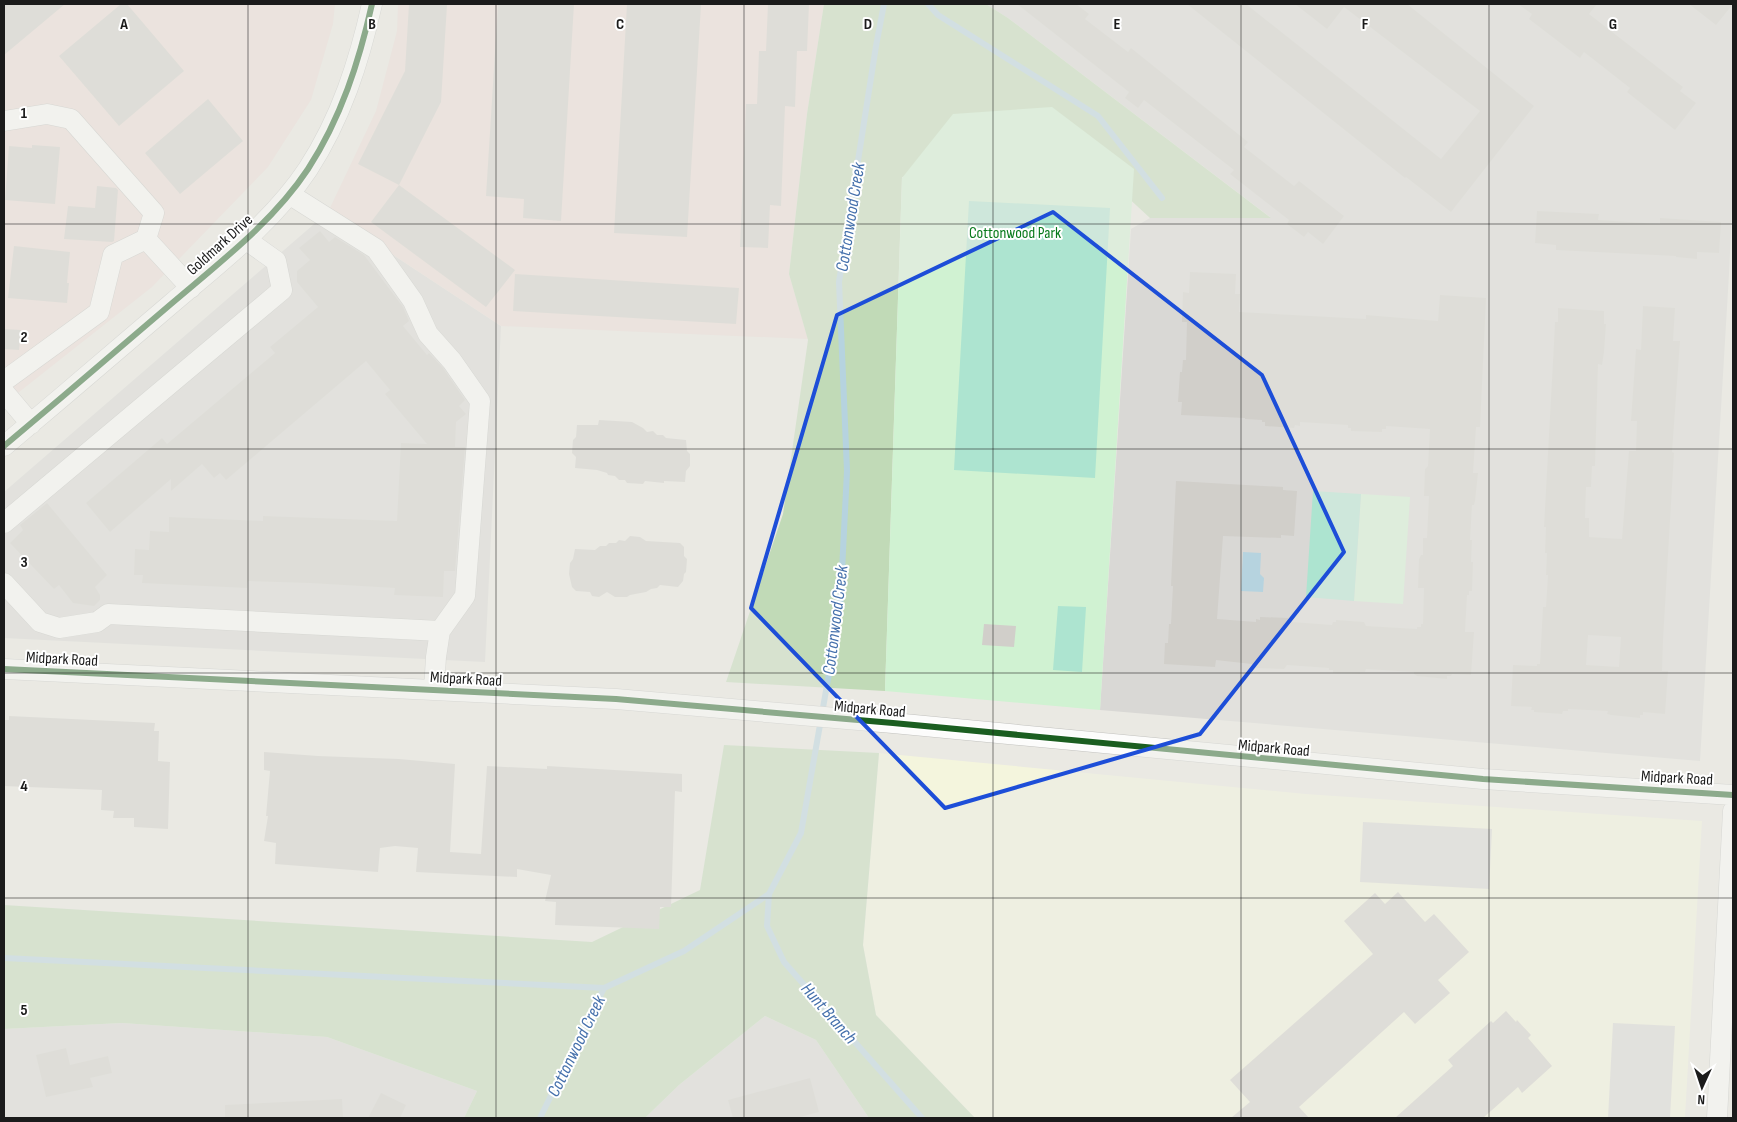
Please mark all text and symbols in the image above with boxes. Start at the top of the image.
text: A [119,15,128,34]
text: B [368,15,376,34]
text: C [616,15,624,34]
text: D [864,15,872,34]
text: E [1114,15,1121,34]
text: F [1362,15,1369,34]
text: G [1609,15,1617,34]
text: 1 [21,104,28,123]
water label: Cottonwood Creek [832,160,870,273]
street label: Goldmark Drive [183,211,257,280]
park label: Cottonwood Park [969,224,1061,243]
text: 2 [20,328,28,347]
text: 3 [20,553,28,572]
water label: Cottonwood Creek [818,563,853,676]
street label: Midpark Road [26,648,98,671]
street label: Midpark Road [430,668,502,691]
street label: Midpark Road [833,697,906,722]
street label: Midpark Road [1237,736,1310,761]
street label: Midpark Road [1641,767,1713,790]
text: 4 [20,777,28,796]
water label: Hunt Branch [796,978,861,1049]
water label: Cottonwood Creek [543,991,611,1100]
text: 5 [20,1001,28,1020]
north arrow [1677,1062,1727,1112]
text: N [1697,1091,1706,1108]

